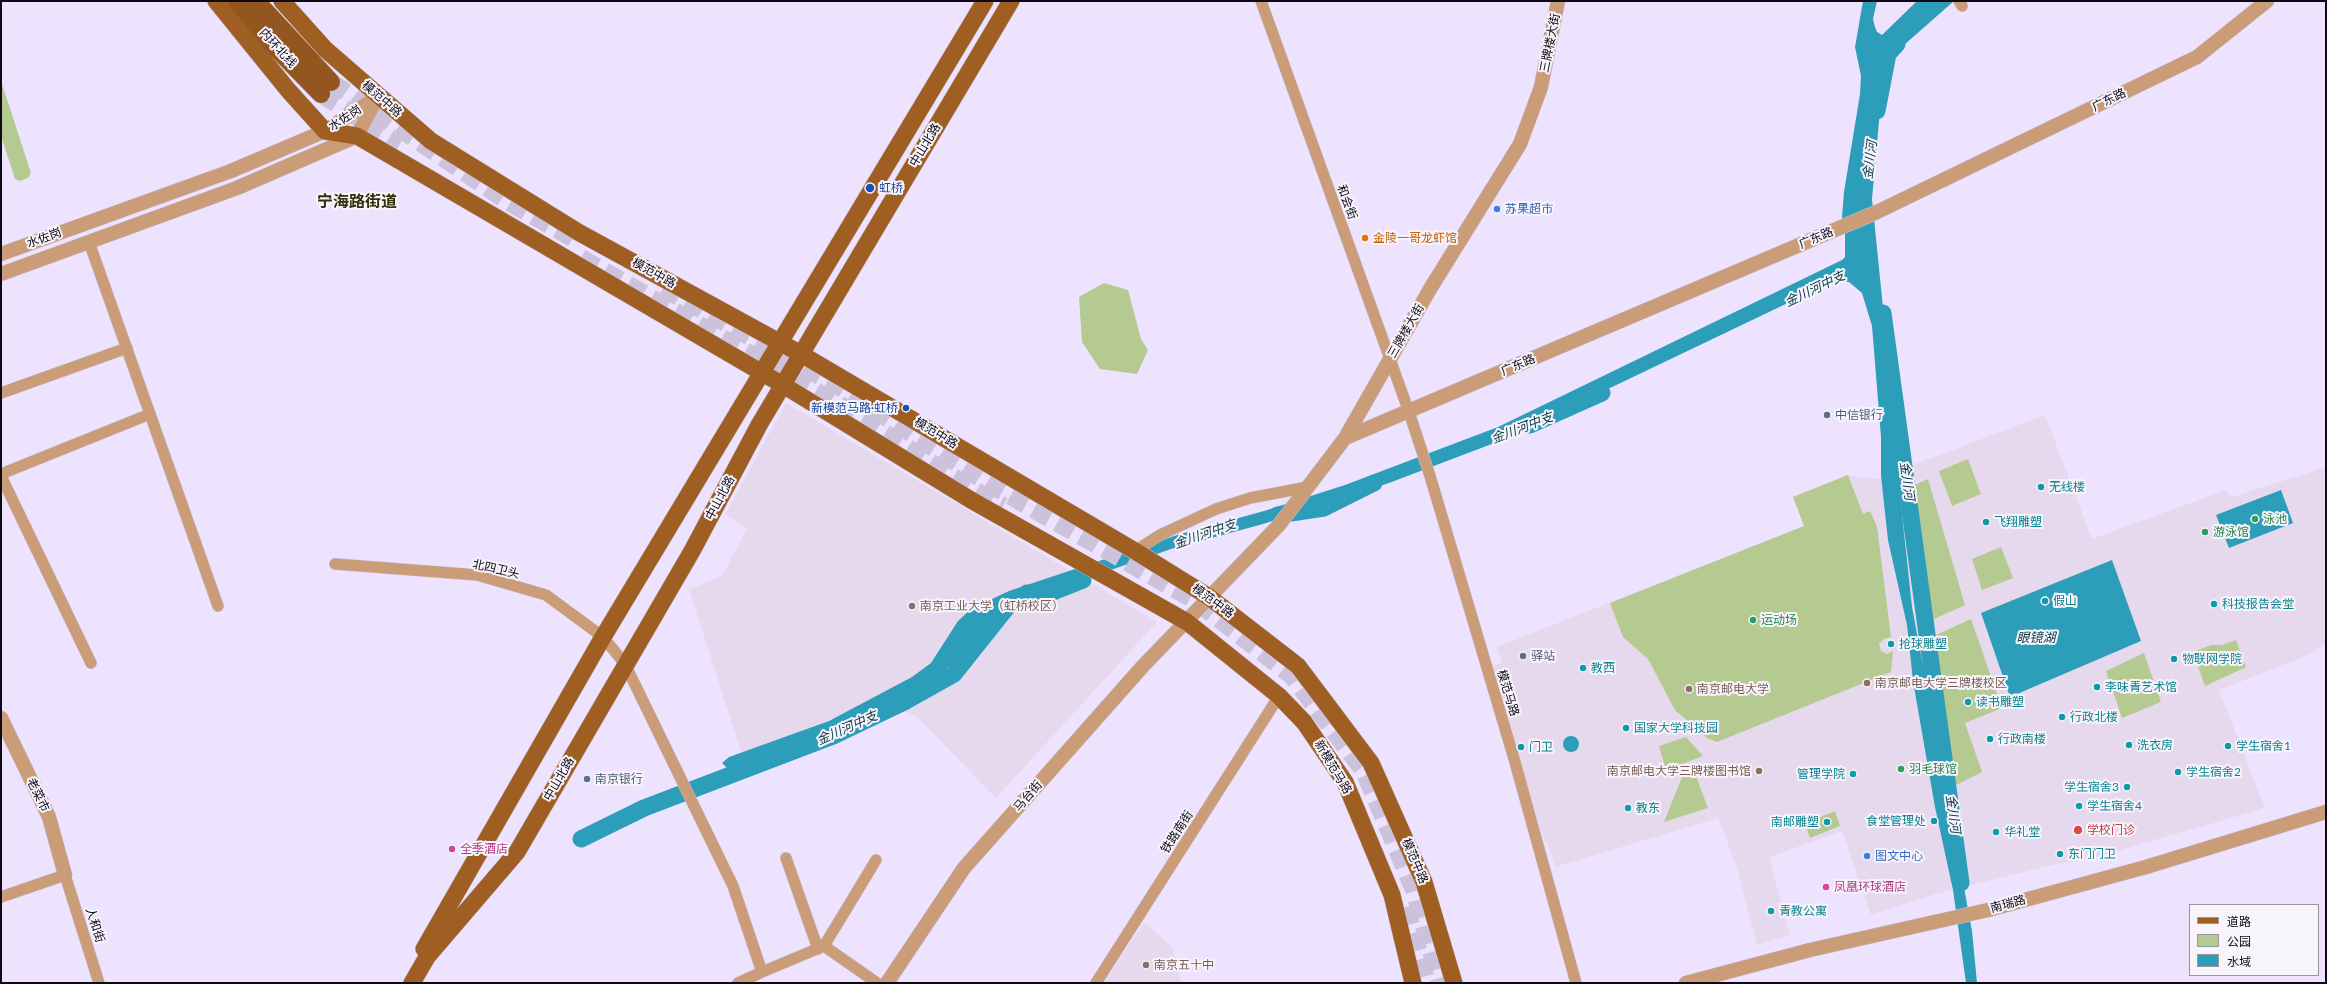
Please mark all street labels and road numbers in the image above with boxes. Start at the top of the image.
street label: 三牌楼大街 [1537,12,1563,74]
street label: 内环北线 [257,25,299,71]
street label: 模范中路 [359,78,405,120]
street label: 广东路 [2090,86,2128,114]
street label: 水佐岗 [326,102,364,134]
street label: 中山北路 [906,121,944,169]
street label: 和会街 [1334,183,1360,221]
street label: 广东路 [1797,224,1835,252]
street label: 水佐岗 [25,225,63,251]
street label: 模范中路 [630,255,678,291]
street label: 三牌楼大街 [1385,301,1427,361]
street label: 广东路 [1499,351,1537,379]
street label: 模范中路 [912,414,960,452]
street label: 中山北路 [702,473,738,523]
street label: 北四卫头 [471,557,521,581]
street label: 模范中路 [1189,581,1237,621]
street label: 模范马路 [1494,668,1522,718]
street label: 新模范马路 [1311,738,1355,796]
street label: 中山北路 [541,755,577,803]
street label: 老菜市 [24,776,52,814]
street label: 马台街 [1011,778,1045,814]
street label: 铁路南街 [1158,808,1196,856]
street label: 模范中路 [1399,836,1431,886]
street label: 南瑞路 [1989,892,2027,916]
street label: 人和街 [83,906,107,944]

